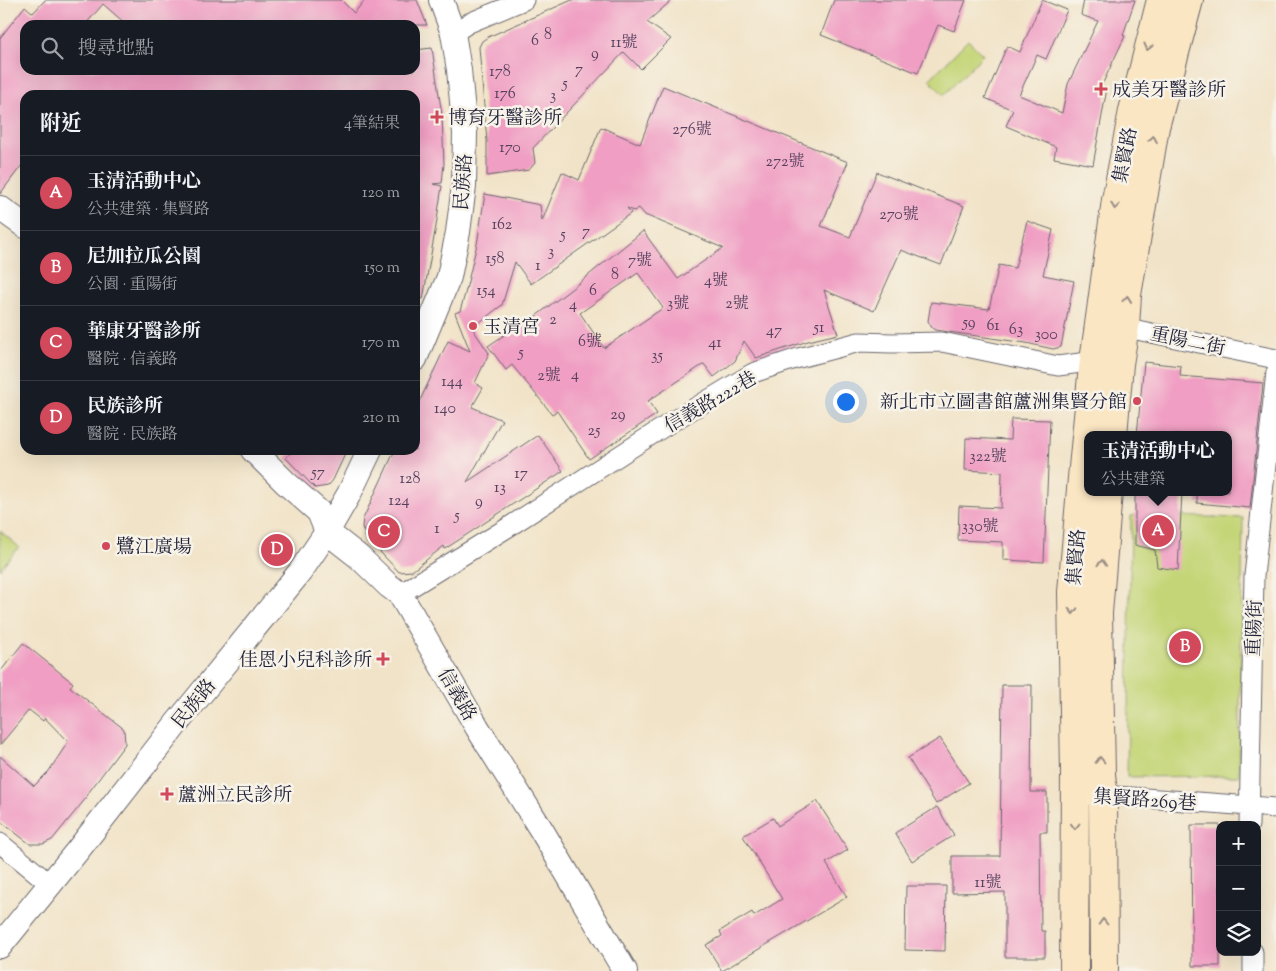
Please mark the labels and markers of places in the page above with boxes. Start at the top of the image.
place label: 成美牙醫診所 [1112,78,1226,105]
marker: 成美牙醫診所 [1094,82,1108,96]
place label: 博育牙醫診所 [448,106,562,133]
marker: 博育牙醫診所 [430,110,444,124]
place label: 玉清宮 [483,315,540,342]
marker: 玉清宮 [467,320,479,332]
place label: 新北市立圖書館蘆洲集賢分館 [880,390,1127,417]
marker: 新北市立圖書館蘆洲集賢分館 [1131,395,1143,407]
pin: A [1142,512,1174,550]
pin: C [368,513,400,551]
pin: D [261,531,293,569]
place label: 鷺江廣場 [116,535,192,562]
marker: 鷺江廣場 [100,540,112,552]
pin: B [1169,628,1201,666]
place label: 佳恩小兒科診所 [239,648,372,675]
marker: 佳恩小兒科診所 [376,652,390,666]
place label: 蘆洲立民診所 [178,783,292,810]
marker: 蘆洲立民診所 [160,787,174,801]

